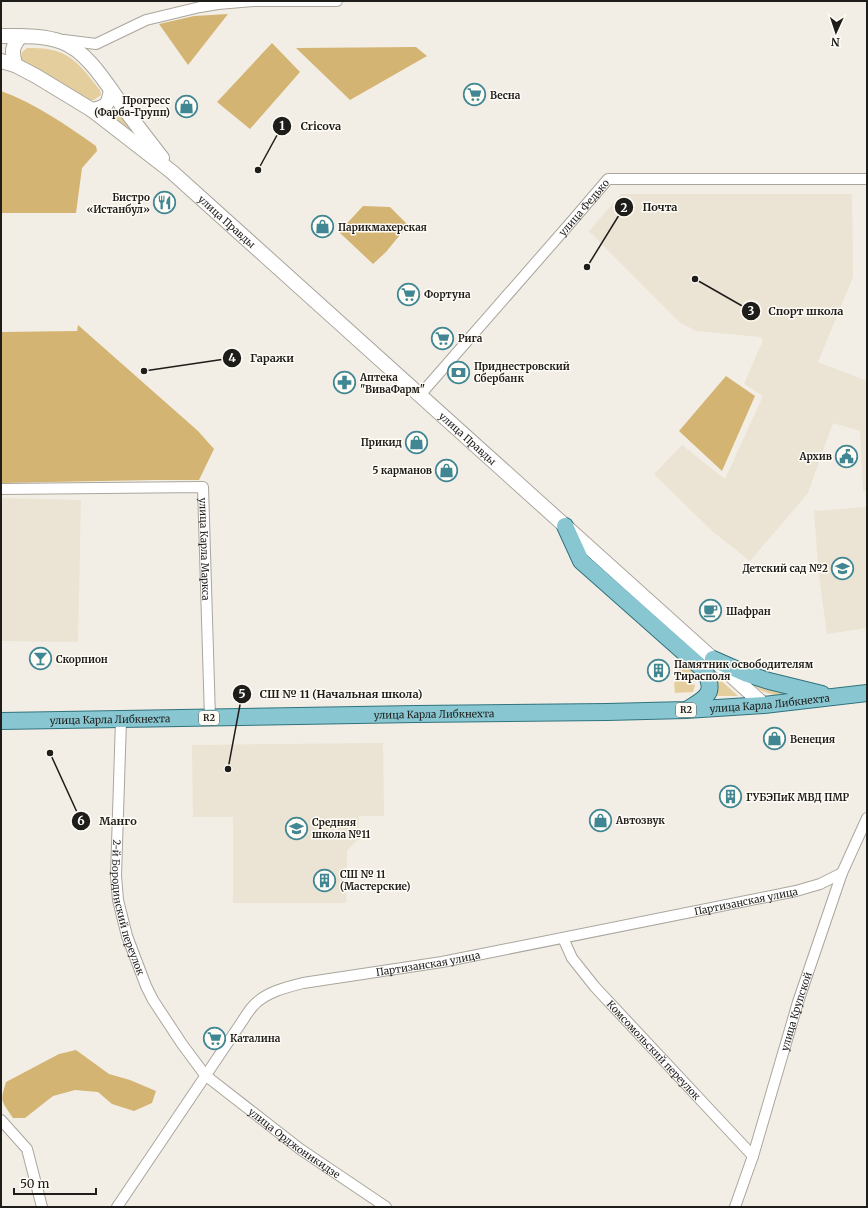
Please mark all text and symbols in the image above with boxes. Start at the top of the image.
north arrow [816,12,856,52]
text: N [830,35,840,49]
supermarket icon: Весна [462,82,488,108]
place label: Весна [490,89,521,102]
shop icon: Прогресс (Фарба-Групп) [173,93,199,119]
place label: Прогресс (Фарба-Групп) [94,94,170,119]
callout: Cricova [272,115,349,138]
text: 1 [279,118,285,133]
text: Cricova [301,119,341,133]
street label: улица Федько [556,177,612,239]
restaurant icon: Бистро «Истанбул» [152,190,178,216]
place label: Бистро «Истанбул» [87,191,150,216]
street label: улица Правды [195,193,258,251]
callout: Почта [614,196,685,219]
text: 2 [620,200,628,215]
text: Почта [642,200,678,214]
shop icon: Парикмахерская [310,214,336,240]
place label: Парикмахерская [338,221,427,234]
supermarket icon: Фортуна [395,281,421,307]
place label: Фортуна [424,288,471,301]
callout: Спорт школа [741,299,852,322]
text: 3 [748,303,755,318]
text: Спорт школа [769,304,843,318]
supermarket icon: Рига [429,325,455,351]
place label: Рига [458,332,483,345]
callout: Гаражи [222,347,302,370]
text: 4 [228,350,236,365]
text: Гаражи [250,351,294,365]
bank icon: Приднестровский Сбербанк [445,359,471,385]
place label: Приднестровский Сбербанк [474,360,570,385]
pharmacy icon: Аптека "ВиваФарм" [331,370,357,396]
place label: Аптека "ВиваФарм" [359,371,425,396]
street label: улица Правды [436,409,499,468]
shop icon: Прикид [404,429,430,455]
place label: Прикид [361,436,402,449]
public building icon: Архив [834,443,860,469]
place label: Архив [798,450,832,463]
shop icon: 5 карманов [434,457,460,483]
place label: 5 карманов [373,464,432,477]
street label: улица Карла Маркса [196,497,212,601]
school or university icon: Детский сад №2 [830,555,856,581]
place label: Детский сад №2 [742,562,828,575]
cafe icon: Шафран [698,598,724,624]
place label: Шафран [726,605,771,618]
bar icon: Скорпион [28,646,54,672]
place label: Скорпион [56,653,108,666]
building icon: Памятник освободителям Тирасполя [645,657,671,683]
place label: Памятник освободителям Тирасполя [674,658,814,683]
callout: СШ № 11 (Начальная школа) [232,683,431,706]
text: 5 [238,686,246,701]
text: СШ № 11 (Начальная школа) [260,687,422,701]
street label: улица Карла Либкнехта [709,691,831,715]
road number: R2 [676,703,696,717]
street label: улица Карла Либкнехта [374,707,495,722]
road number: R2 [199,711,219,725]
street label: улица Карла Либкнехта [50,712,171,727]
shop icon: Венеция [761,726,787,752]
place label: Венеция [790,733,835,746]
building icon: ГУБЭПиК МВД ПМР [717,784,743,810]
place label: ГУБЭПиК МВД ПМР [746,791,850,804]
shop icon: Автозвук [588,807,614,833]
callout: Манго [71,810,144,833]
text: 6 [77,813,85,828]
text: Манго [99,814,137,828]
place label: Автозвук [615,814,665,827]
school or university icon: Средняя школа №11 [283,815,309,841]
place label: Средняя школа №11 [312,816,371,841]
street label: 2-й Бородинский переулок [109,839,147,978]
building icon: СШ № 11 (Мастерские) [312,867,338,893]
place label: СШ № 11 (Мастерские) [340,868,410,893]
street label: Партизанская улица [693,885,800,918]
street label: Партизанская улица [375,948,482,979]
street label: улица Крупской [778,970,815,1053]
street label: Комсомольский переулок [604,998,703,1103]
supermarket icon: Каталина [201,1025,227,1051]
place label: Каталина [230,1032,281,1045]
street label: улица Орджоникидзе [246,1105,343,1181]
scale bar [14,1170,96,1196]
text: 50 m [20,1176,49,1191]

